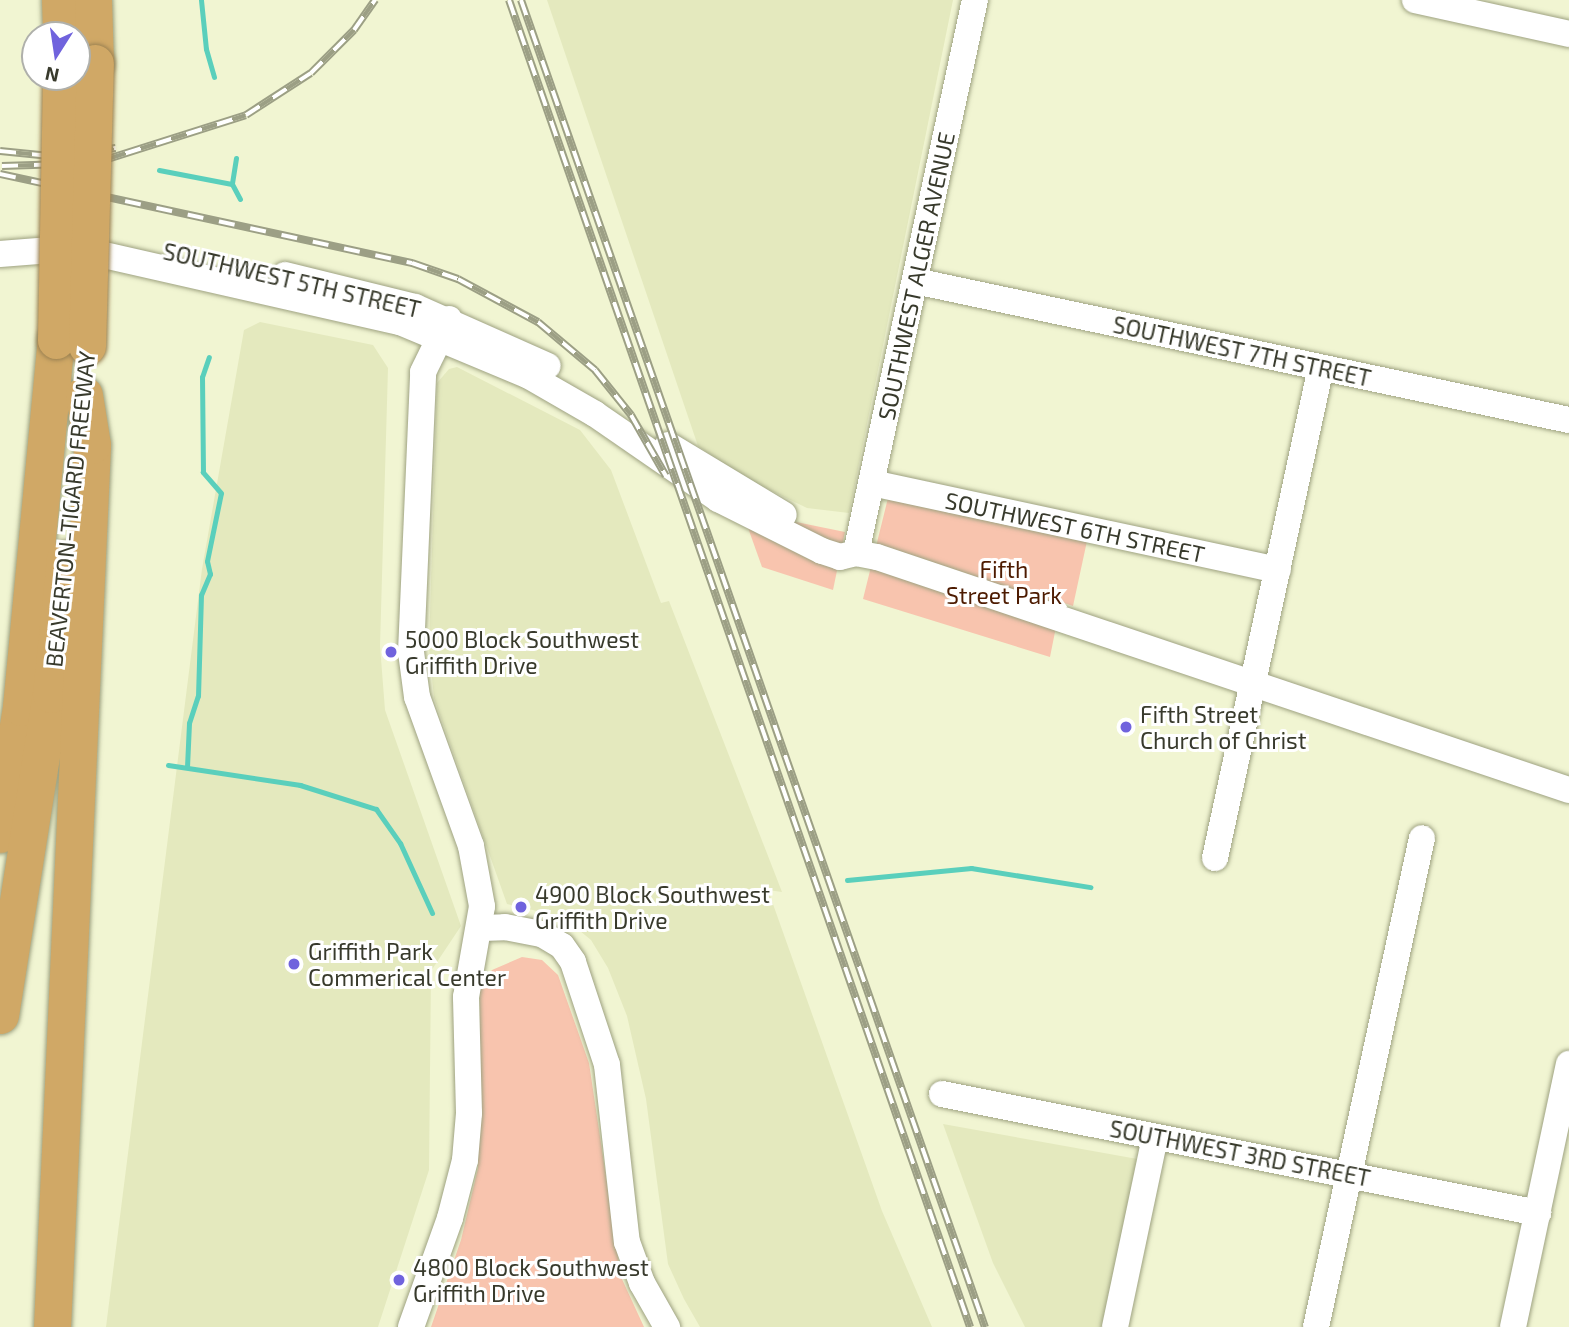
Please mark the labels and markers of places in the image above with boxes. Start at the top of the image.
place label: 5000 Block Southwest Griffith Drive [405,625,639,679]
marker: 5000 Block Southwest Griffith Drive [383,644,399,660]
place label: Fifth Street Church of Christ [1140,700,1307,754]
marker: Fifth Street Church of Christ [1118,719,1134,735]
place label: 4900 Block Southwest Griffith Drive [535,880,770,934]
marker: 4900 Block Southwest Griffith Drive [513,899,529,915]
place label: Griffith Park Commerical Center [308,937,507,991]
marker: Griffith Park Commerical Center [286,956,302,972]
place label: 4800 Block Southwest Griffith Drive [413,1253,649,1307]
marker: 4800 Block Southwest Griffith Drive [391,1272,407,1288]

